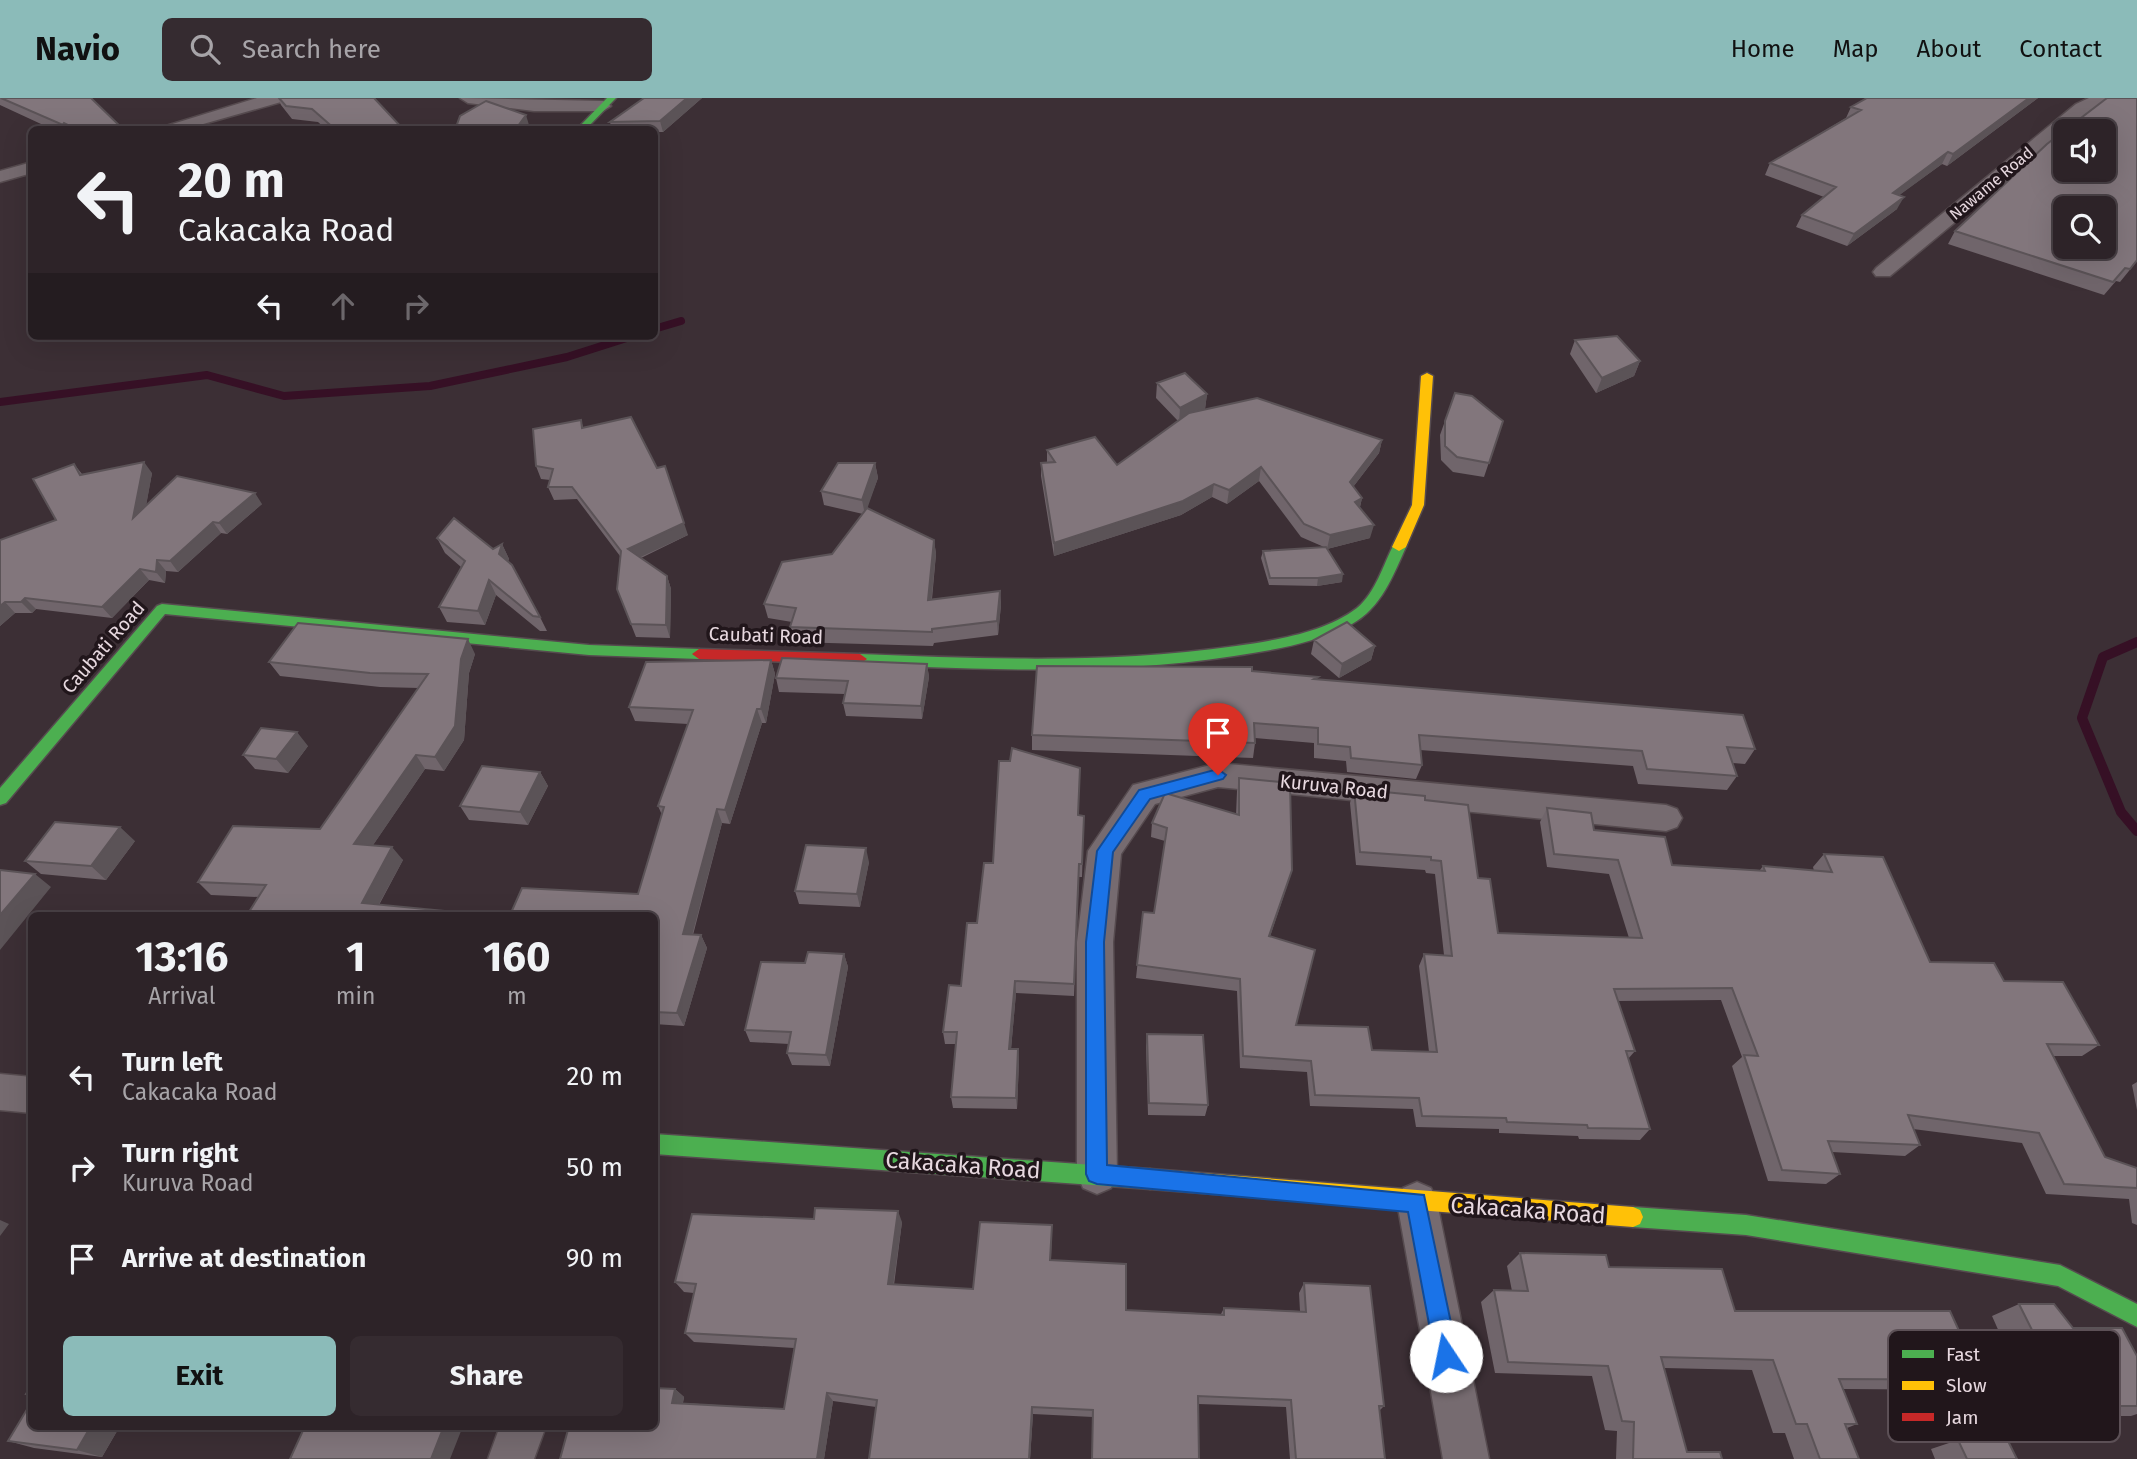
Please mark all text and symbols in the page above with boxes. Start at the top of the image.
search box [162,18,652,81]
text: Navio [35,29,120,69]
icon: search [186,30,224,68]
text: Search here [242,34,381,65]
text: Home [1731,35,1795,63]
text: Map [1833,35,1879,63]
text: About [1917,35,1981,63]
text: Contact [2019,35,2102,63]
map controls [2053,119,2116,259]
button: sound [2053,119,2116,182]
street label: Nawame Road [1946,143,2037,224]
text: 20 m [178,151,285,210]
icon: left [63,154,154,245]
button: search [2053,196,2116,259]
text: Cakacaka Road [178,211,394,249]
icon: left [251,287,289,325]
icon: ahead [324,287,362,325]
icon: right [397,287,435,325]
street label: Caubati Road [57,597,150,698]
street label: Caubati Road [708,622,824,649]
pin [1188,703,1248,775]
icon: arrive [1199,714,1237,752]
street label: Kuruva Road [1279,769,1389,804]
text: 13:16 [135,932,229,982]
text: 1 [346,932,365,982]
text: 160 [483,932,551,982]
text: Arrival [148,982,216,1010]
text: min [336,982,376,1010]
text: m [507,982,527,1010]
text: Turn left [122,1047,223,1078]
icon: left [63,1058,101,1096]
text: 20 m [566,1061,623,1092]
text: Cakacaka Road [122,1078,277,1106]
text: Turn right [122,1138,239,1169]
street label: Cakacaka Road [884,1146,1042,1184]
icon: right [63,1149,101,1187]
text: 50 m [566,1152,623,1183]
text: Kuruva Road [122,1169,254,1197]
street label: Cakacaka Road [1449,1191,1607,1229]
icon: arrive [63,1240,101,1278]
text: Arrive at destination [122,1243,366,1274]
text: 90 m [566,1243,623,1274]
position arrow [1409,1319,1483,1393]
legend [1888,1330,2120,1442]
button: Exit [63,1336,336,1416]
button: Share [350,1336,623,1416]
text: Fast [1946,1343,1980,1366]
text: Slow [1946,1374,1987,1397]
text: Jam [1946,1406,1978,1429]

